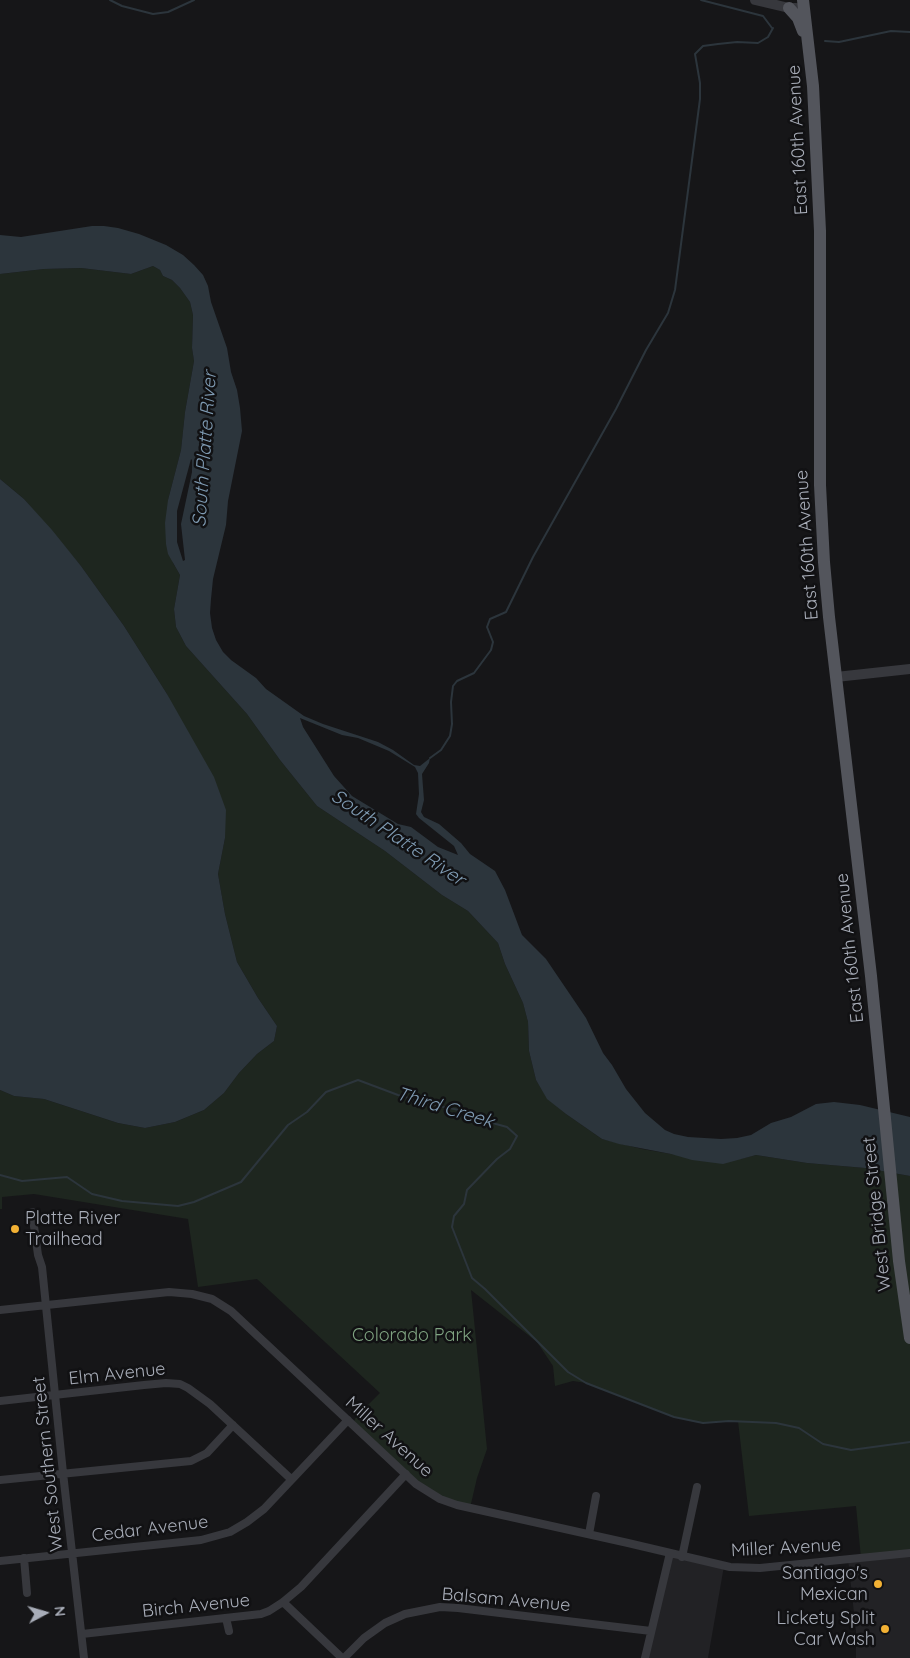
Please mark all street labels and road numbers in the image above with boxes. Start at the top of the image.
street label: East 160th Avenue [783,64,813,216]
street label: East 160th Avenue [791,469,823,621]
street label: East 160th Avenue [831,872,869,1024]
street label: West Bridge Street [858,1136,896,1292]
street label: Elm Avenue [68,1358,166,1390]
street label: West Southern Street [28,1375,68,1553]
street label: Miller Avenue [341,1392,437,1482]
street label: Cedar Avenue [91,1511,209,1547]
street label: Miller Avenue [730,1534,842,1562]
street label: Balsam Avenue [441,1584,571,1616]
street label: Birch Avenue [141,1590,251,1622]

